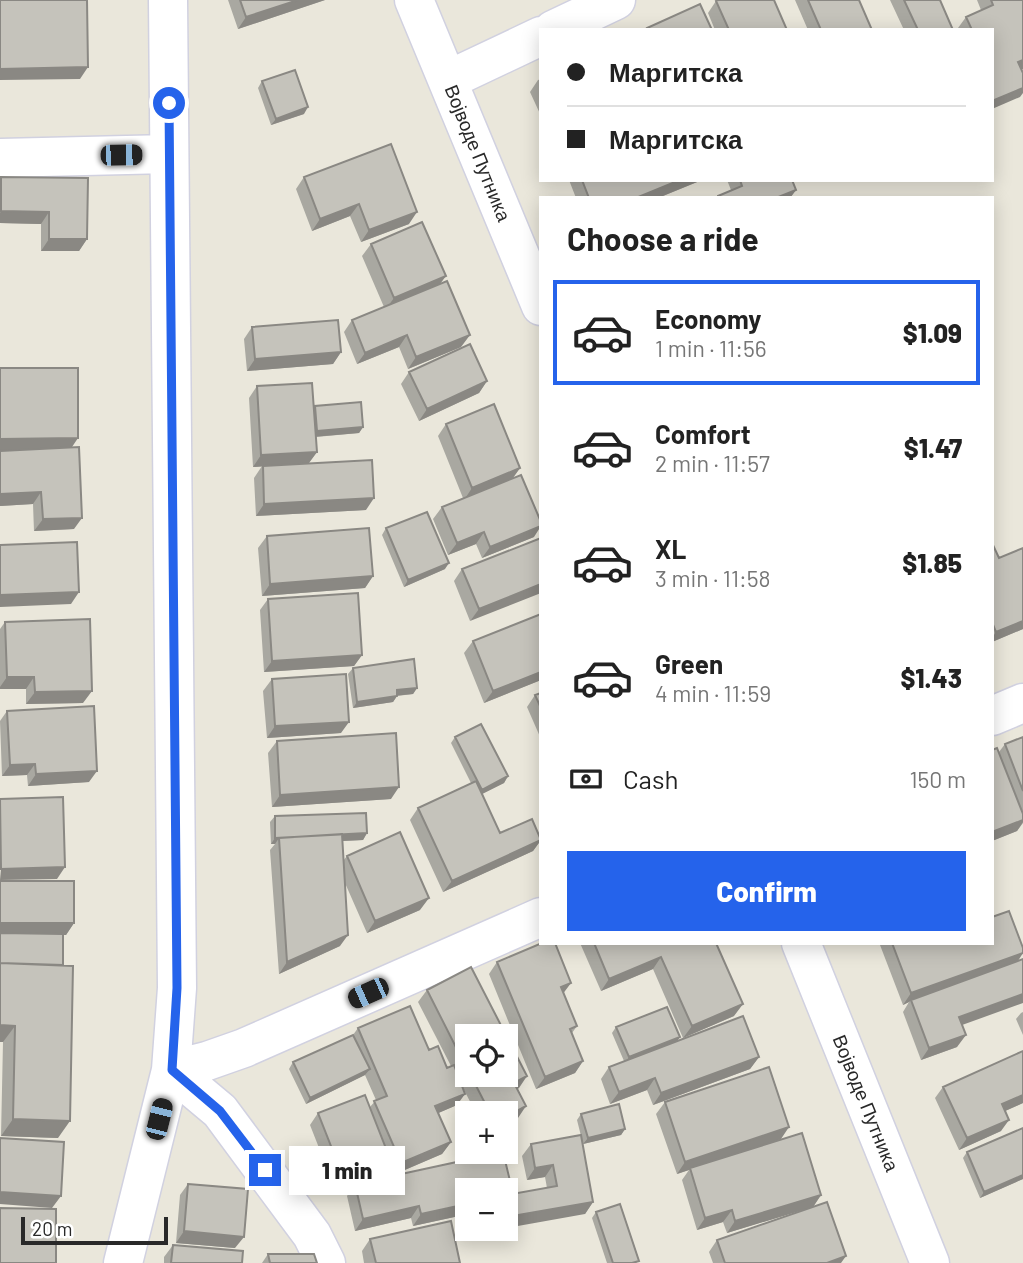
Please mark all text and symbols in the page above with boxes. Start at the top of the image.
text: Маргитска [609,56,742,87]
street label: Војводе Путника [441,81,516,225]
route start [153,87,185,119]
text: Маргитска [609,123,742,154]
car [100,144,143,166]
text: Choose a ride [567,219,759,257]
icon: car [571,301,634,364]
text: Economy [655,303,761,334]
text: $1.09 [903,317,962,348]
text: 1 min · 11:56 [655,334,767,362]
icon: car [571,416,634,479]
text: Comfort [655,418,751,449]
text: $1.47 [904,432,962,463]
text: 2 min · 11:57 [655,449,770,477]
icon: car [571,531,634,594]
text: XL [655,533,686,564]
text: $1.85 [902,547,962,578]
text: 3 min · 11:58 [655,564,771,592]
icon: car [571,646,634,709]
text: Green [655,648,723,679]
text: $1.43 [900,662,962,693]
text: 4 min · 11:59 [655,679,771,707]
icon: cash [567,760,605,798]
text: Cash [623,763,678,794]
text: 150 m [910,765,966,793]
button: Confirm [567,851,966,931]
car [345,975,392,1011]
map controls [455,1024,518,1241]
button: locate [455,1024,518,1087]
street label: Војводе Путника [829,1031,904,1175]
car [144,1096,175,1142]
button: + [455,1101,518,1164]
callout: 1 min [290,1146,405,1194]
route end [249,1154,281,1186]
text: 1 min [322,1156,372,1184]
button: − [455,1178,518,1241]
scale bar [21,1214,168,1246]
text: 20 m [32,1217,72,1240]

